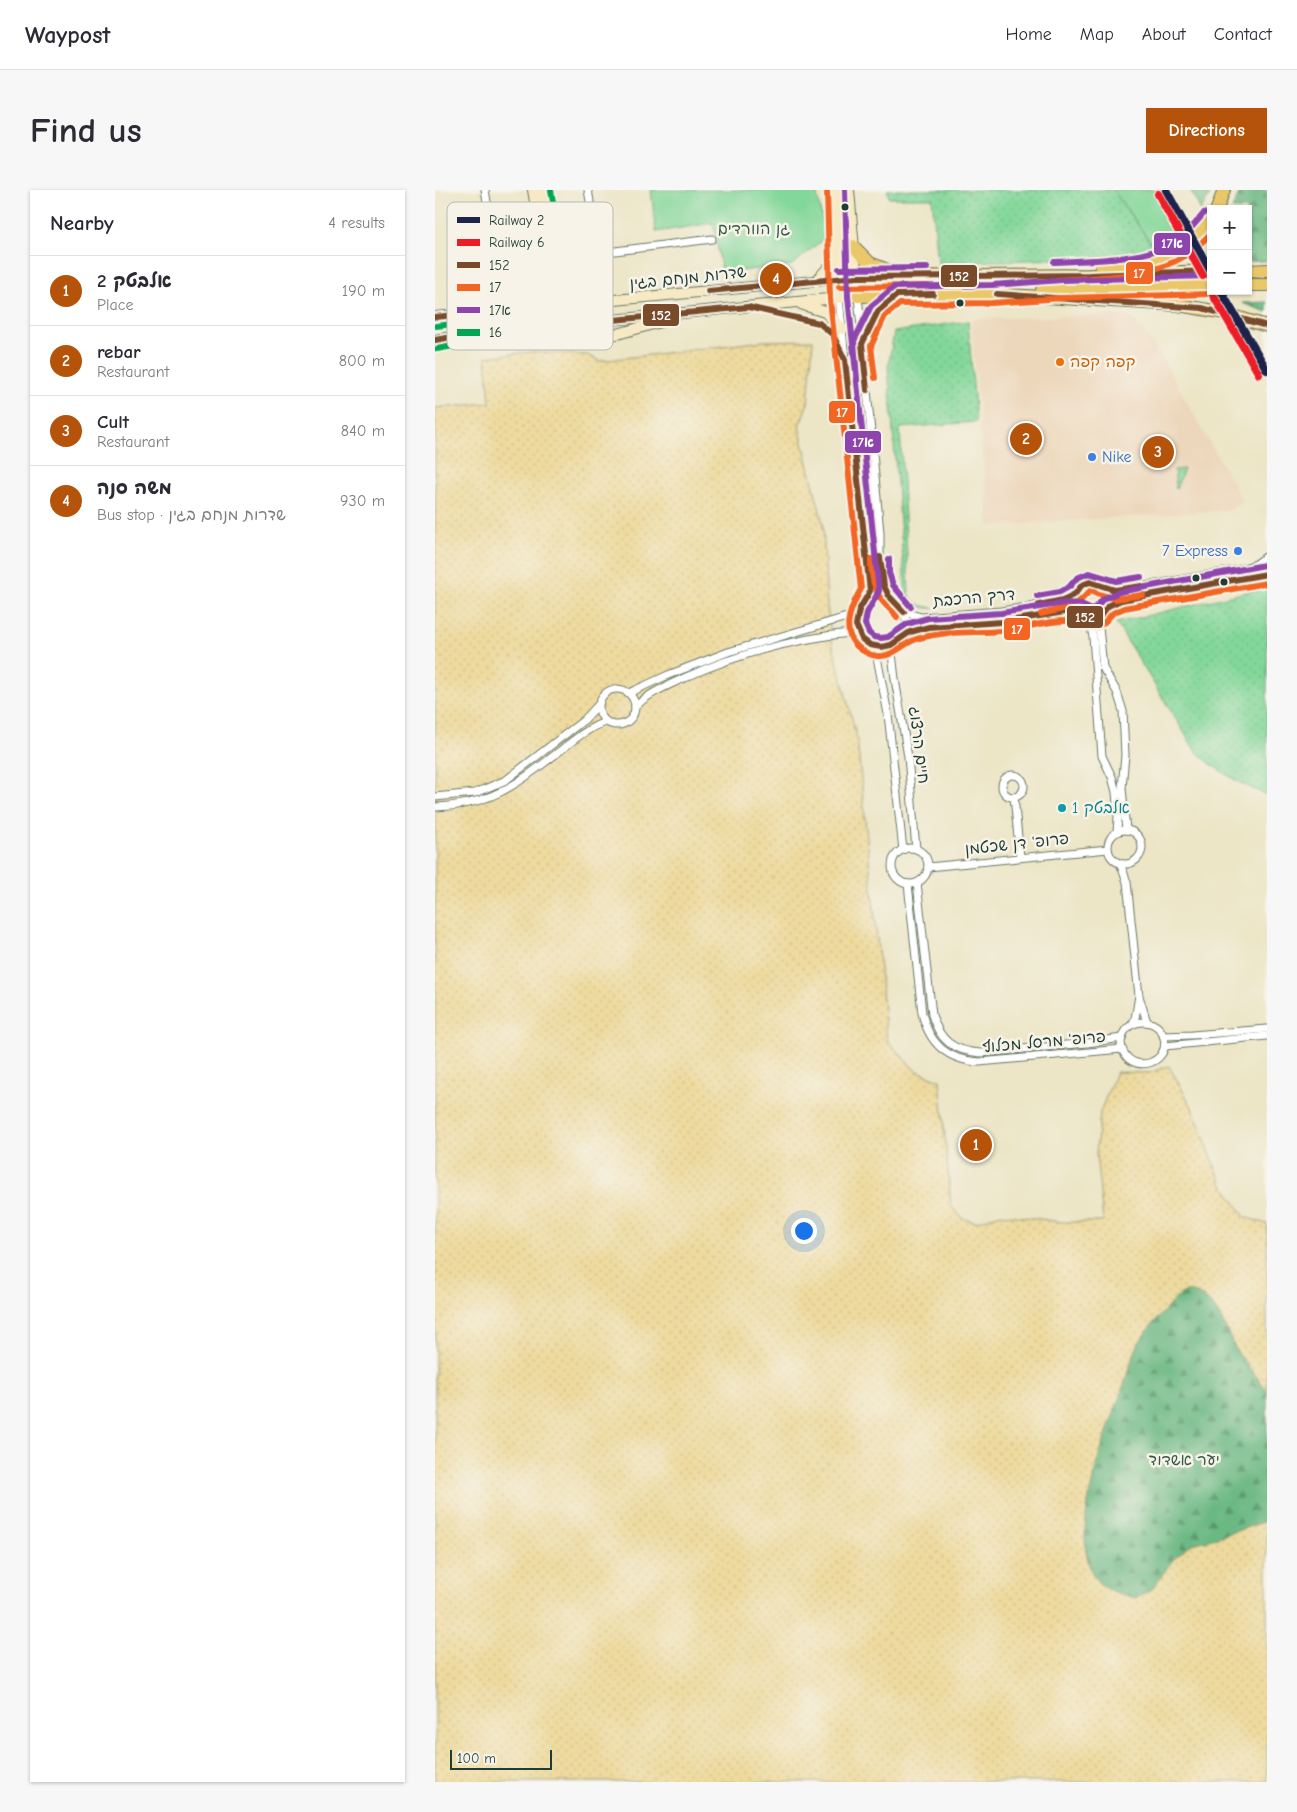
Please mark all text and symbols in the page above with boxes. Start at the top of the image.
text: Waypost [25,21,110,49]
text: Home [1005,24,1052,45]
text: Map [1080,24,1114,45]
text: About [1142,24,1186,45]
text: Contact [1214,24,1272,45]
button: Directions [1146,108,1267,153]
text: Find us [30,110,142,151]
legend [447,202,613,350]
unlabelled marker [840,202,850,212]
map controls [1207,205,1252,295]
button: + [1207,205,1252,250]
text: Nearby [50,211,114,235]
text: Railway 2 [489,212,544,229]
text: 4 results [328,214,385,232]
park label: גן הוורדים [718,220,790,238]
line badge: 17א [1153,232,1191,256]
text: Railway 6 [489,234,545,251]
text: 17א [1161,235,1183,252]
button: − [1207,250,1252,295]
text: 152 [489,257,509,274]
pin: 4 [760,260,792,298]
line badge: 17 [1125,261,1154,285]
street label: שדרות מנחם בגין [629,263,748,293]
line badge: 152 [940,264,978,288]
text: 17 [1133,265,1146,282]
text: 152 [949,268,969,285]
text: אלבטק 2 [97,270,172,292]
text: 17 [489,279,502,296]
text: 1 [63,282,69,300]
text: 190 m [342,282,385,300]
text: Place [97,296,133,314]
unlabelled marker [955,298,965,308]
text: 17א [489,302,511,319]
line badge: 152 [642,303,680,327]
text: 152 [651,307,671,324]
text: 16 [489,324,502,341]
text: rebar [97,341,141,363]
text: 2 [62,352,70,370]
text: 800 m [339,352,385,370]
place label: קפה קפה [1070,353,1136,371]
marker: קפה קפה [1054,356,1066,368]
text: Restaurant [97,363,169,381]
line badge: 17 [828,400,856,424]
text: 17 [836,404,849,421]
text: Cult [97,411,129,433]
pin: 2 [1010,420,1042,458]
text: 3 [62,422,70,440]
text: 840 m [341,422,385,440]
line badge: 17א [844,430,882,454]
text: Restaurant [97,433,169,451]
pin: 3 [1142,433,1174,471]
text: 17א [852,434,874,451]
place label: Nike [1102,448,1132,466]
marker: Nike [1086,451,1098,463]
text: משה סנה [97,477,172,499]
text: 4 [62,492,70,510]
text: 930 m [340,492,385,510]
text: Bus stop · שדרות מנחם בגין [97,506,286,524]
place label: 7 Express [1162,542,1228,560]
marker: 7 Express [1232,545,1244,557]
unlabelled marker [1191,573,1201,583]
unlabelled marker [1219,577,1229,587]
street label: דרך הרכבת [931,585,1016,611]
line badge: 152 [1066,605,1104,629]
text: 152 [1075,609,1095,626]
line badge: 17 [1003,617,1031,641]
text: 17 [1011,621,1024,638]
street label: חיים הרצוג [905,705,933,785]
place label: אלבטק 1 [1072,799,1130,817]
marker: אלבטק 1 [1056,802,1068,814]
street label: פרופ' דן שכטמן [964,830,1070,859]
street label: פרופ' מרסל מכלוף [981,1028,1107,1056]
pin: 1 [960,1126,992,1164]
your location [791,1218,817,1244]
park label: יער אשדוד [1148,1451,1220,1469]
scale bar [450,1747,553,1770]
text: 100 m [457,1750,496,1767]

